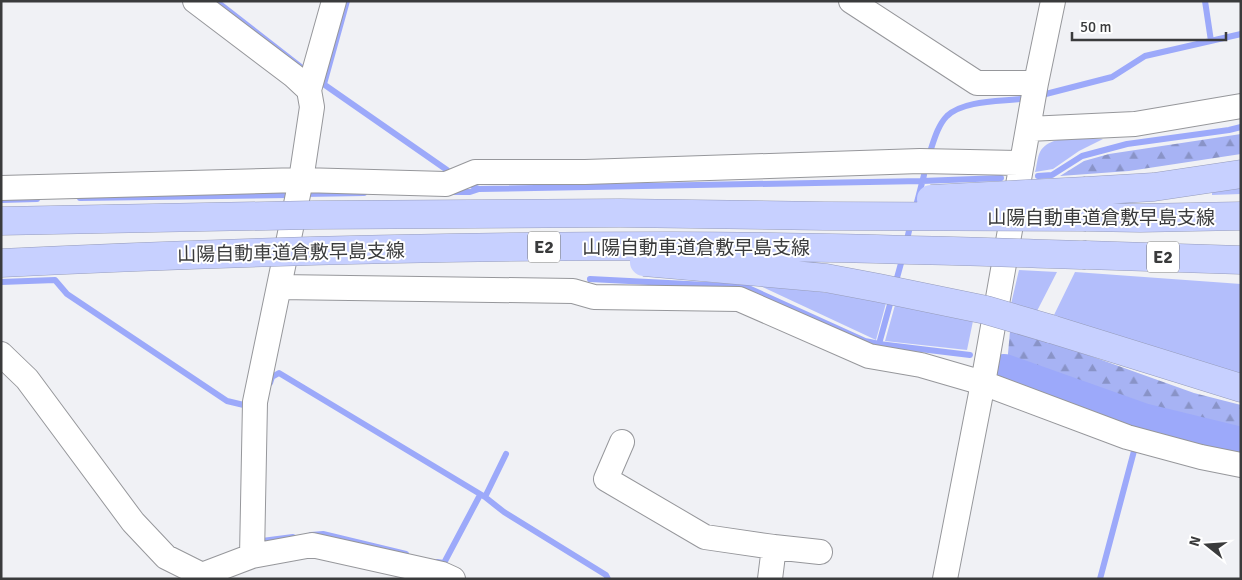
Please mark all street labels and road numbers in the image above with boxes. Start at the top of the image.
street label: 山陽自動車道倉敷早島支線 [987,206,1215,230]
road number: E2 [528,232,560,262]
street label: 山陽自動車道倉敷早島支線 [582,236,810,260]
street label: 山陽自動車道倉敷早島支線 [177,239,405,267]
road number: E2 [1147,242,1179,272]

